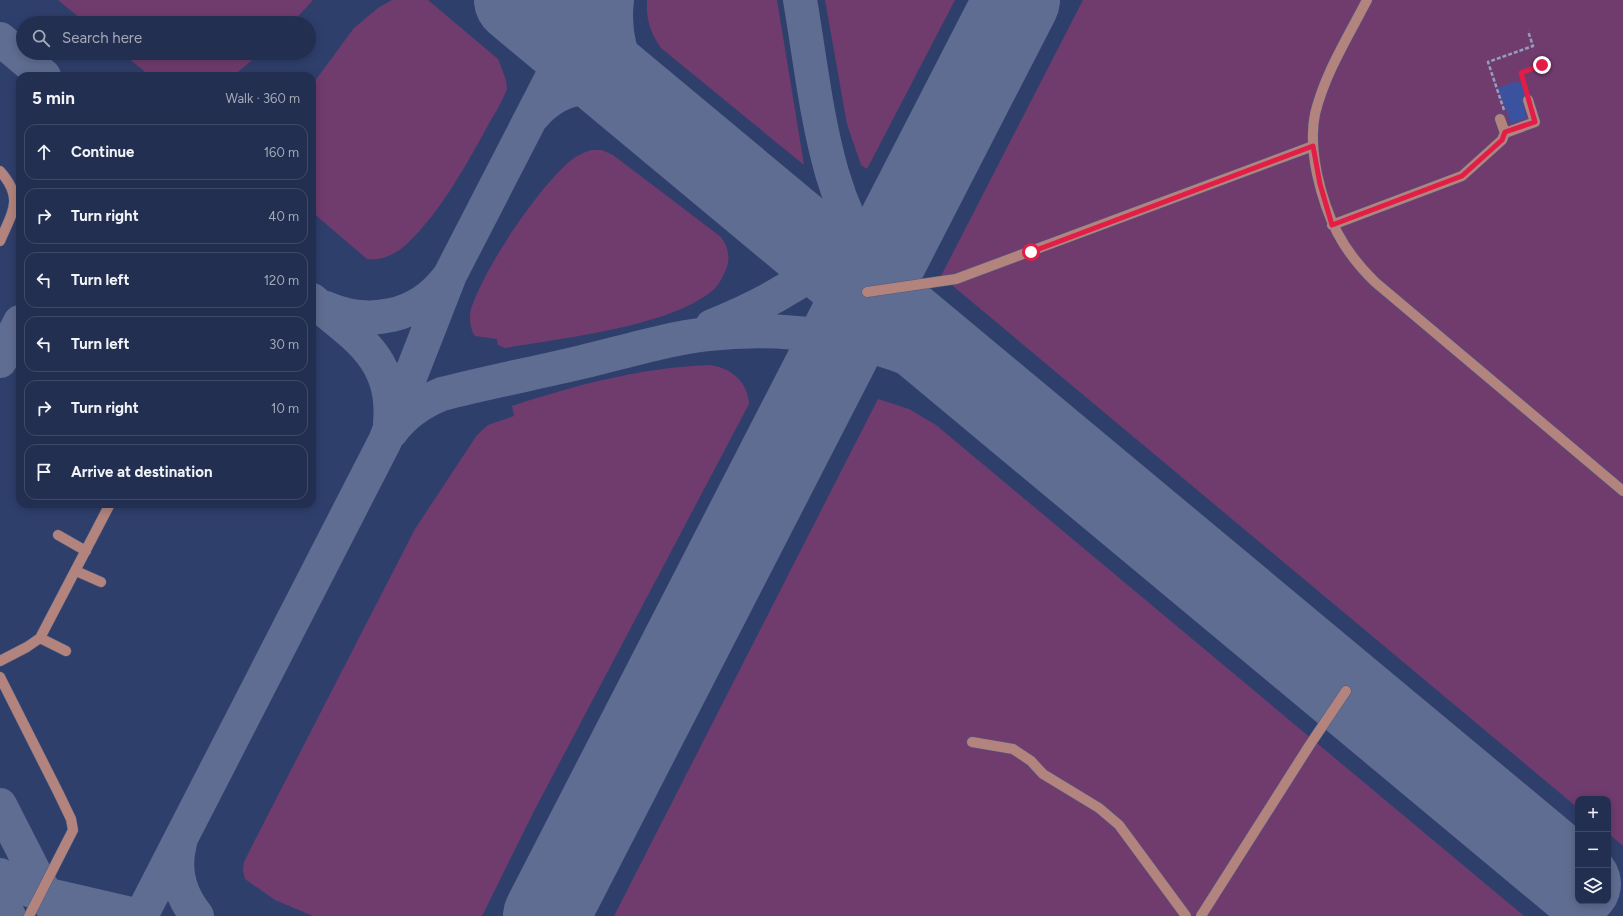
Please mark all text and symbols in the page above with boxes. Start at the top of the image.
search box [16,16,316,60]
icon: search [30,27,52,49]
text: Search here [62,29,142,47]
route end [1533,56,1551,74]
text: 5 min [32,88,75,108]
text: Walk · 360 m [225,91,300,106]
icon: ahead [33,141,55,163]
text: Continue [71,143,134,161]
text: 160 m [264,145,299,160]
icon: right [33,205,55,227]
text: Turn right [71,207,139,225]
text: 40 m [268,209,299,224]
route start [1022,243,1040,261]
icon: left [33,269,55,291]
text: Turn left [71,271,129,289]
text: 120 m [264,273,299,288]
icon: left [33,333,55,355]
text: Turn left [71,335,129,353]
text: 30 m [269,337,299,352]
icon: right [33,397,55,419]
text: Turn right [71,399,139,417]
text: 10 m [271,401,299,416]
icon: arrive [33,461,55,483]
text: Arrive at destination [71,463,212,481]
map controls [1575,796,1611,904]
button: + [1575,796,1611,832]
button: − [1575,832,1611,868]
button: layers [1575,868,1611,904]

